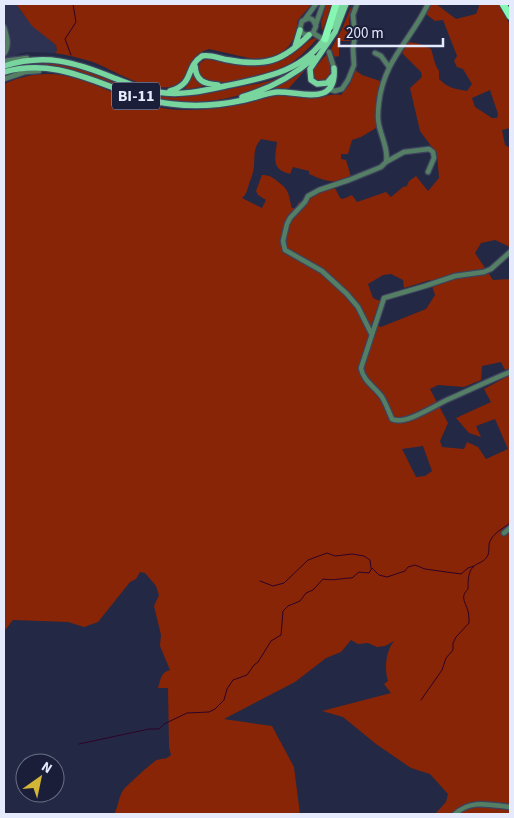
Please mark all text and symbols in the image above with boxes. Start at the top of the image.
scale bar [339,15,443,47]
text: 200 m [346,23,384,44]
road number: BI-11 [112,82,160,110]
north arrow [15,753,65,803]
text: N [37,757,56,779]

